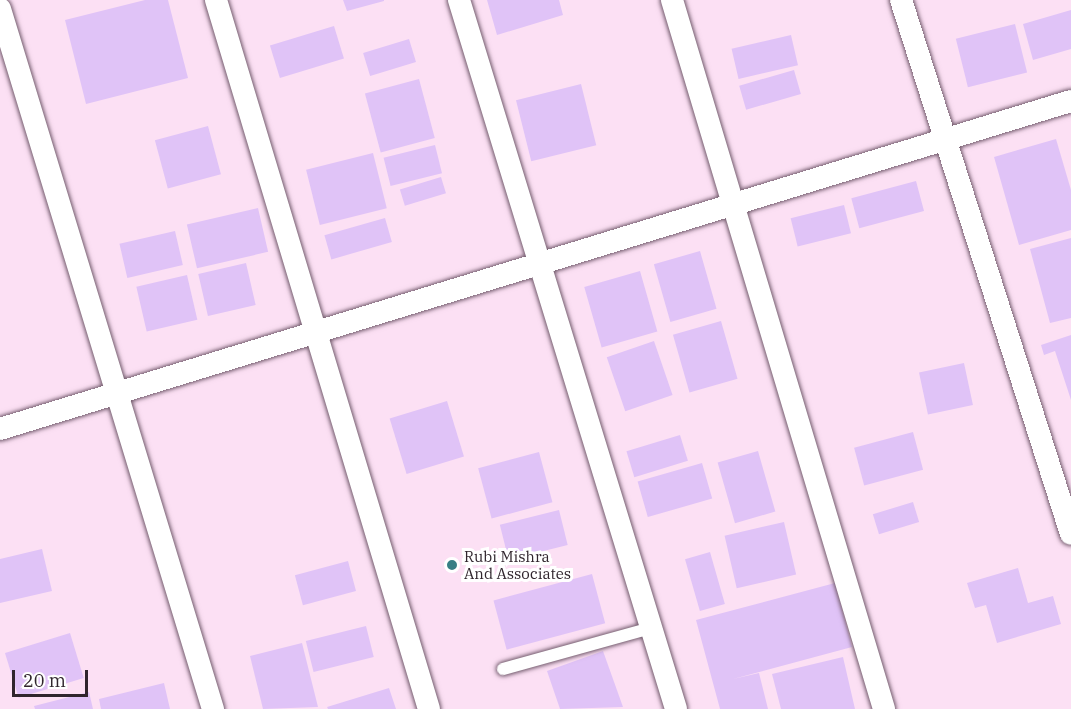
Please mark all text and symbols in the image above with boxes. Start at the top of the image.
place label: Rubi Mishra And Associates [464,547,571,582]
marker: Rubi Mishra And Associates [445,558,459,572]
scale bar [15,658,92,696]
text: 20 m [23,669,66,692]

